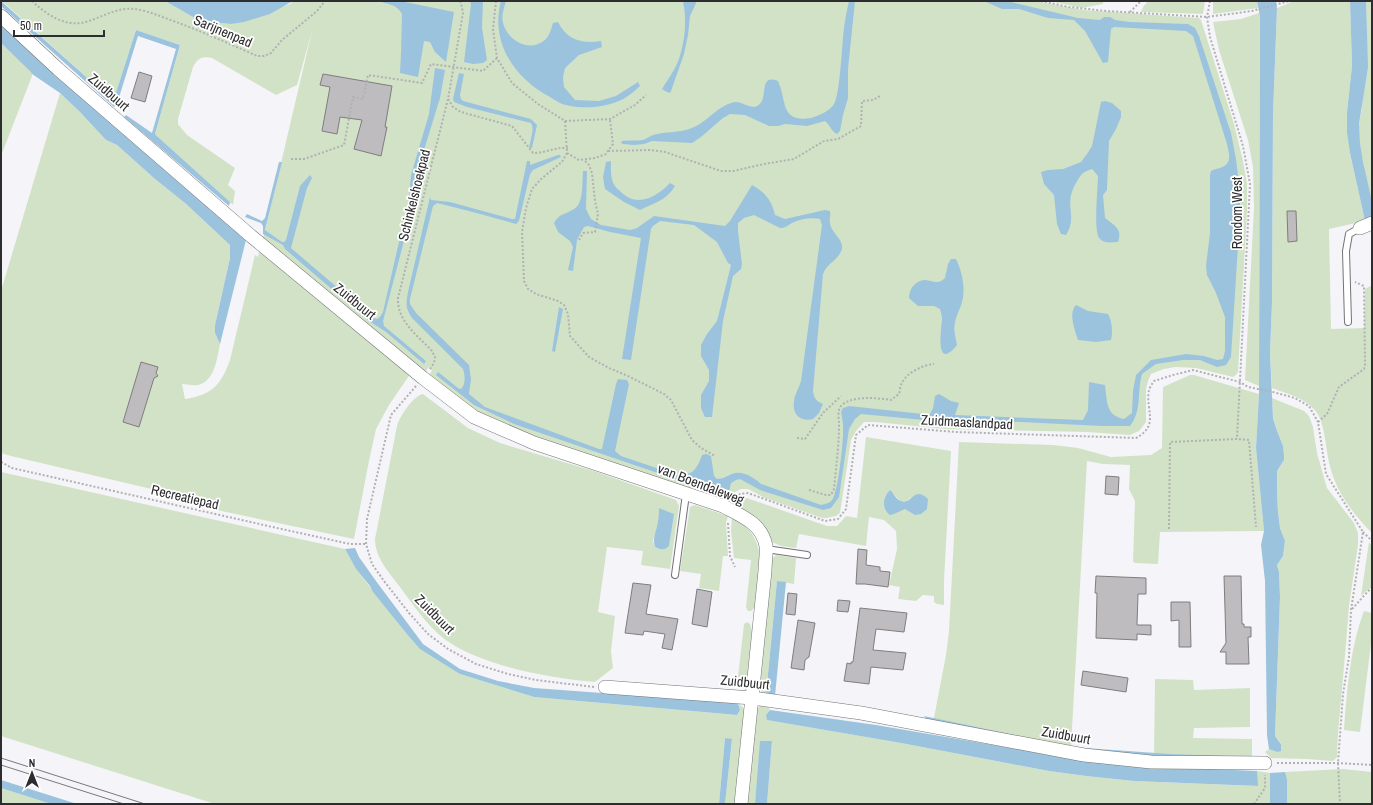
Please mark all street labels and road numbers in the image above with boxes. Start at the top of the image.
street label: Sarijnenpad [191,11,255,51]
street label: Zuidbuurt [85,69,133,115]
street label: Schinkelshoekpad [394,147,434,243]
street label: Rondom West [1228,177,1246,249]
street label: Zuidbuurt [330,279,380,323]
street label: Zuidmaaslandpad [921,411,1013,433]
street label: van Boendaleweg [655,459,747,509]
street label: Recreatiepad [149,480,221,514]
street label: Zuidbuurt [411,590,459,638]
street label: Zuidbuurt [720,670,770,694]
street label: Zuidbuurt [1040,722,1092,748]

